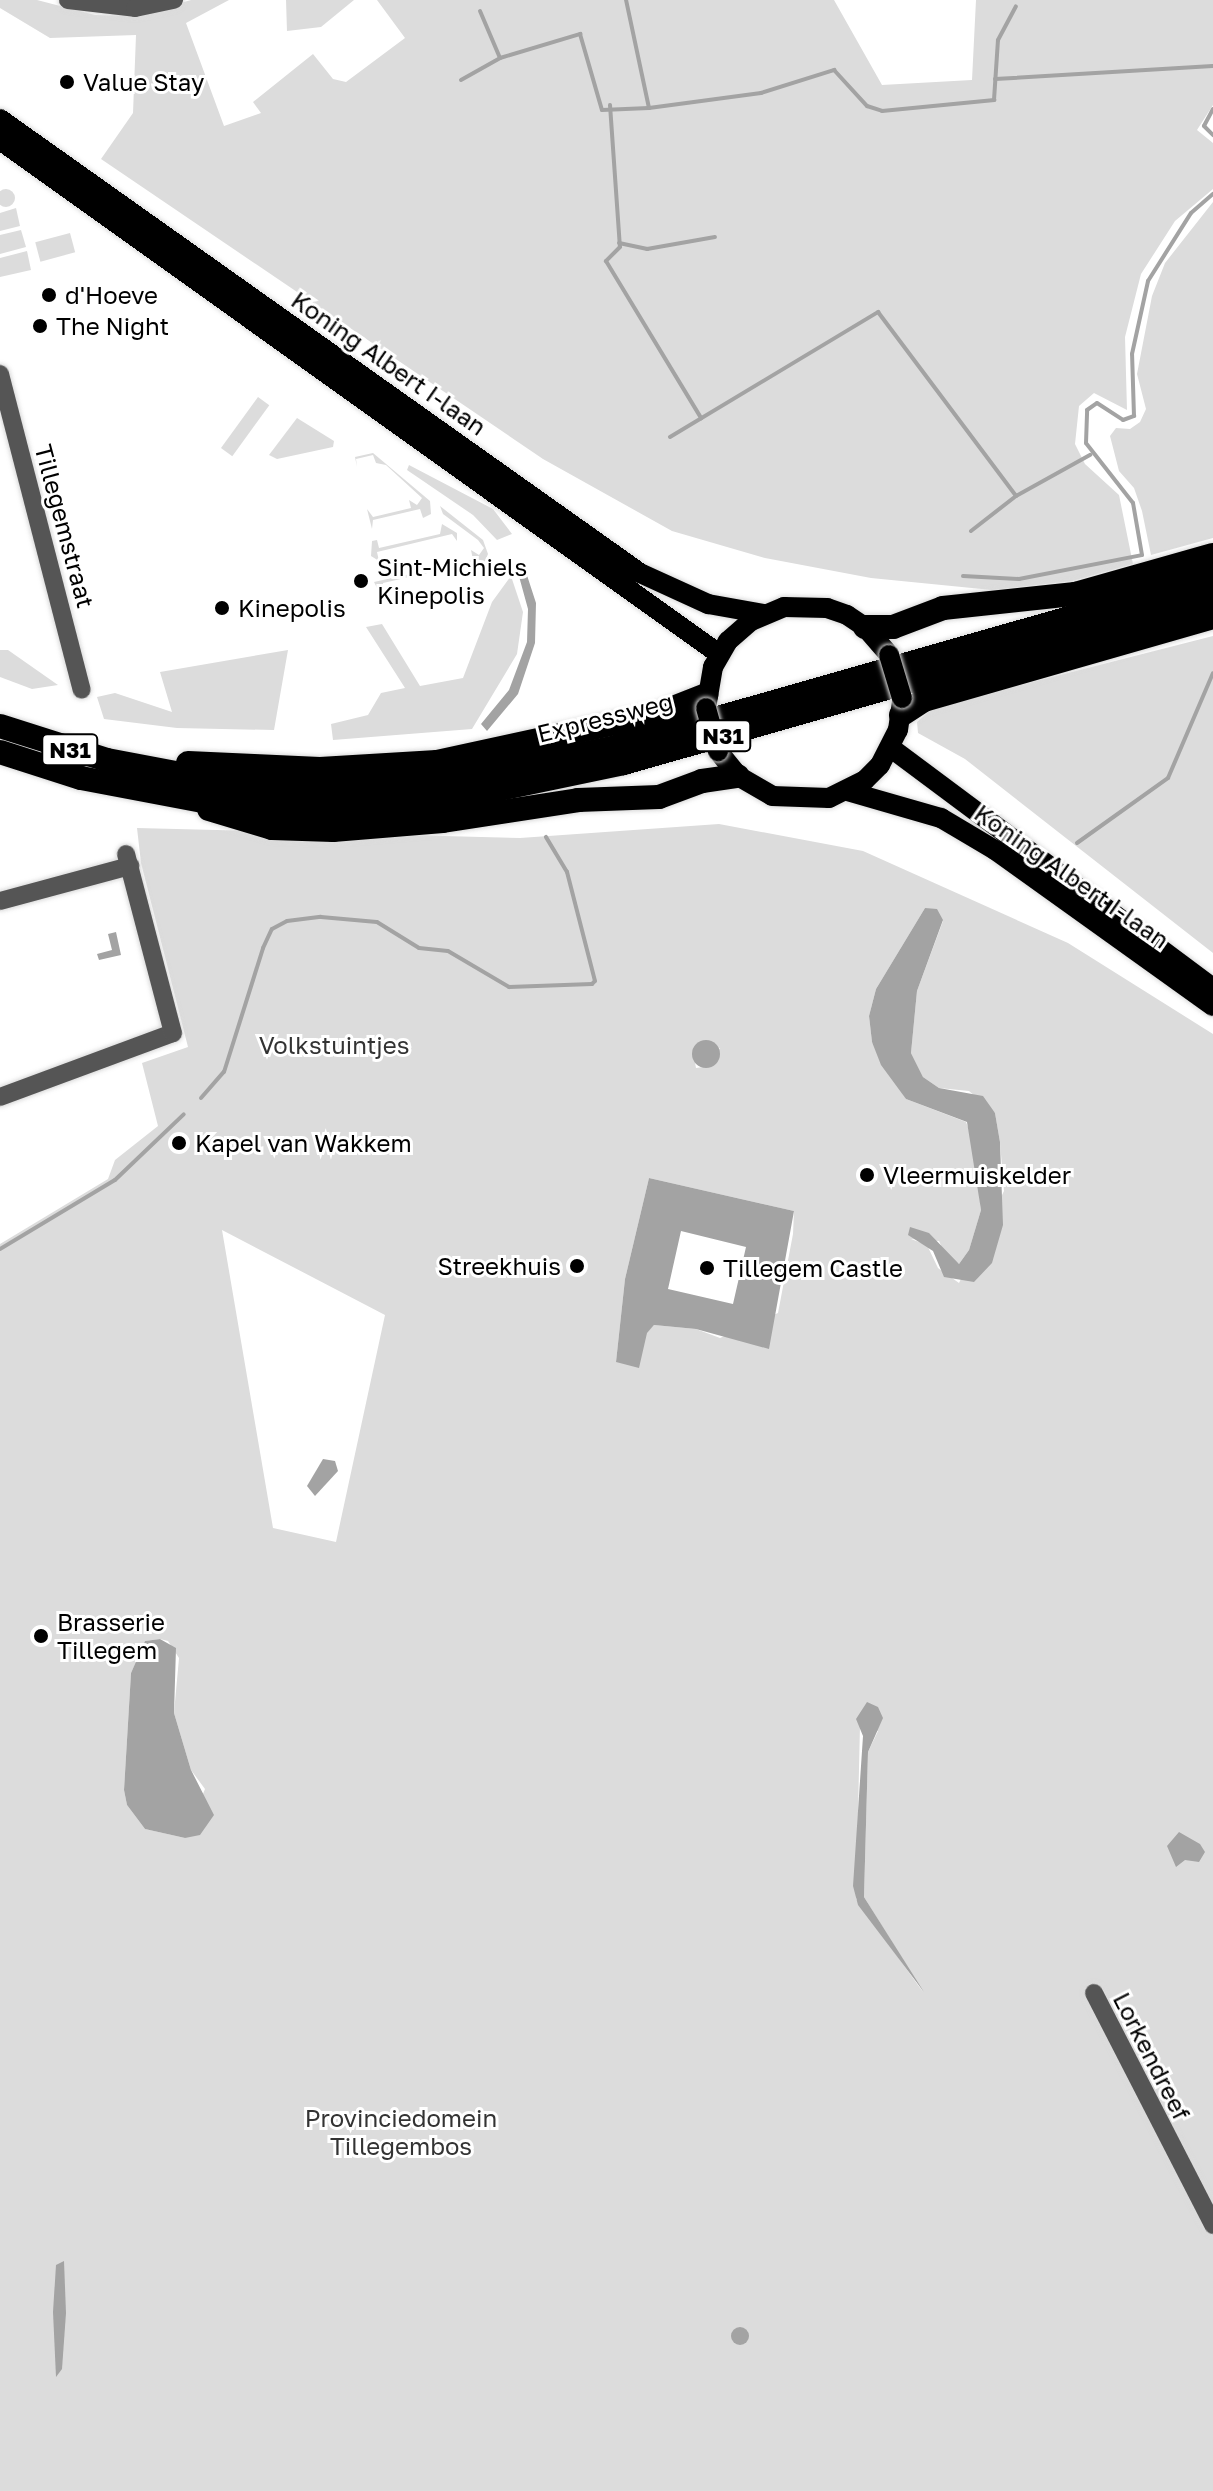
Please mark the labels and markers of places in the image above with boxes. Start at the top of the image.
place label: Value Stay [83,68,204,96]
marker: Value Stay [58,73,76,91]
place label: d'Hoeve [65,281,158,309]
marker: d'Hoeve [40,286,58,304]
place label: The Night [56,312,169,340]
marker: The Night [31,317,49,335]
place label: Sint-Michiels Kinepolis [377,553,527,609]
marker: Sint-Michiels Kinepolis [352,572,370,590]
place label: Kinepolis [238,594,346,622]
marker: Kinepolis [213,599,231,617]
place label: Kapel van Wakkem [195,1129,412,1157]
marker: Kapel van Wakkem [170,1134,188,1152]
place label: Vleermuiskelder [883,1161,1071,1189]
marker: Vleermuiskelder [858,1166,876,1184]
place label: Streekhuis [438,1252,561,1280]
place label: Tillegem Castle [723,1254,903,1282]
marker: Streekhuis [568,1257,586,1275]
marker: Tillegem Castle [698,1259,716,1277]
place label: Brasserie Tillegem [57,1608,165,1664]
marker: Brasserie Tillegem [32,1627,50,1645]

